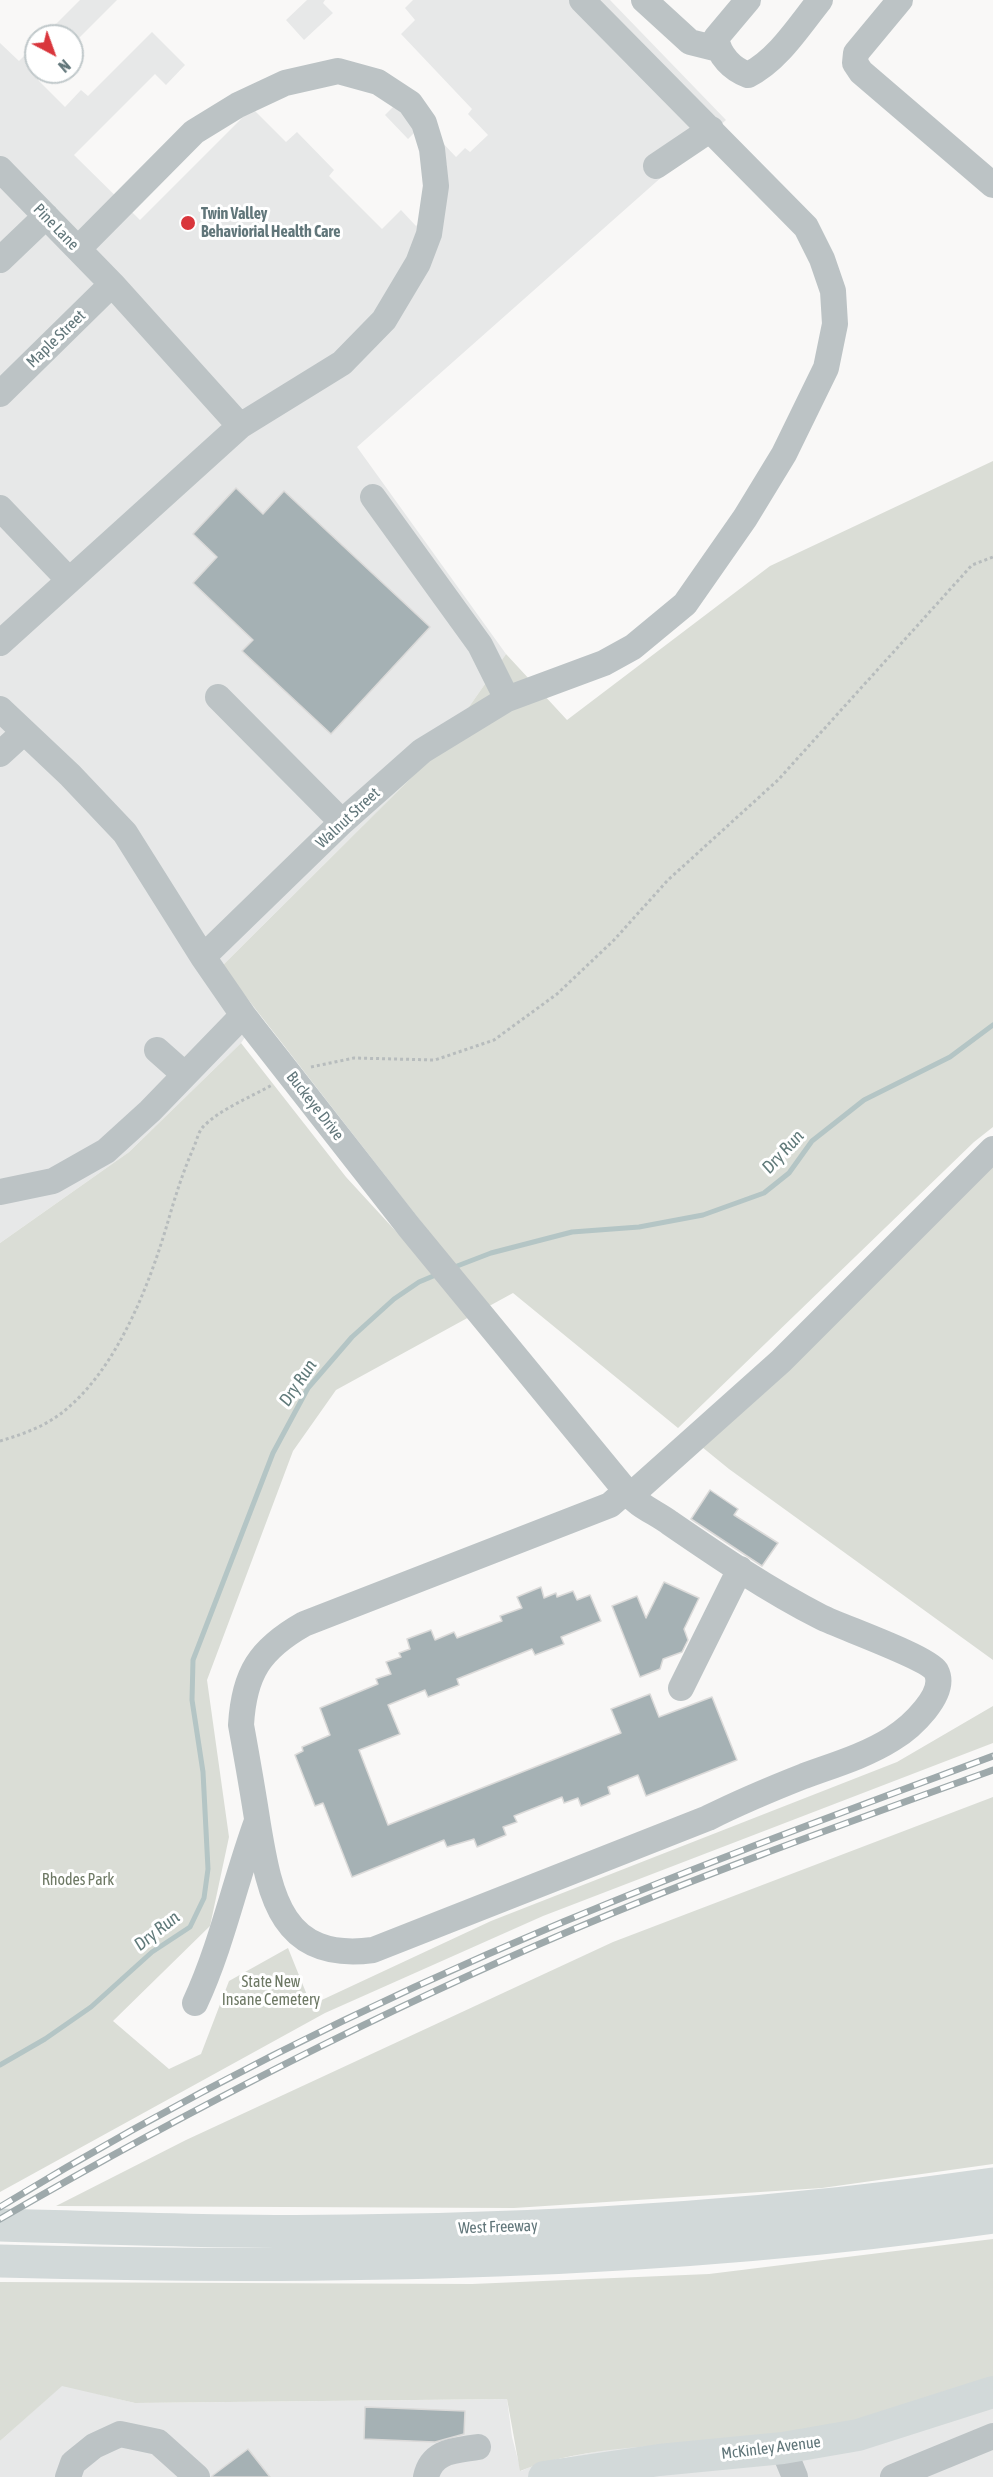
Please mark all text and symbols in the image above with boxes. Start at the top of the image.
north arrow [24,24,84,84]
text: N [55,56,74,76]
street label: Pine Lane [29,200,83,254]
place label: Twin Valley Behaviorial Health Care [201,204,341,242]
marker: Twin Valley Behaviorial Health Care [179,214,197,232]
street label: Maple Street [23,306,89,372]
street label: Walnut Street [312,784,384,852]
street label: Buckeye Drive [282,1068,348,1144]
water label: Dry Run [757,1126,809,1178]
water label: Dry Run [275,1356,321,1410]
park label: Rhodes Park [42,1870,114,1890]
water label: Dry Run [130,1907,184,1955]
park label: State New Insane Cemetery [222,1972,320,2010]
street label: West Freeway [458,2216,538,2238]
street label: McKinley Avenue [720,2432,822,2464]

